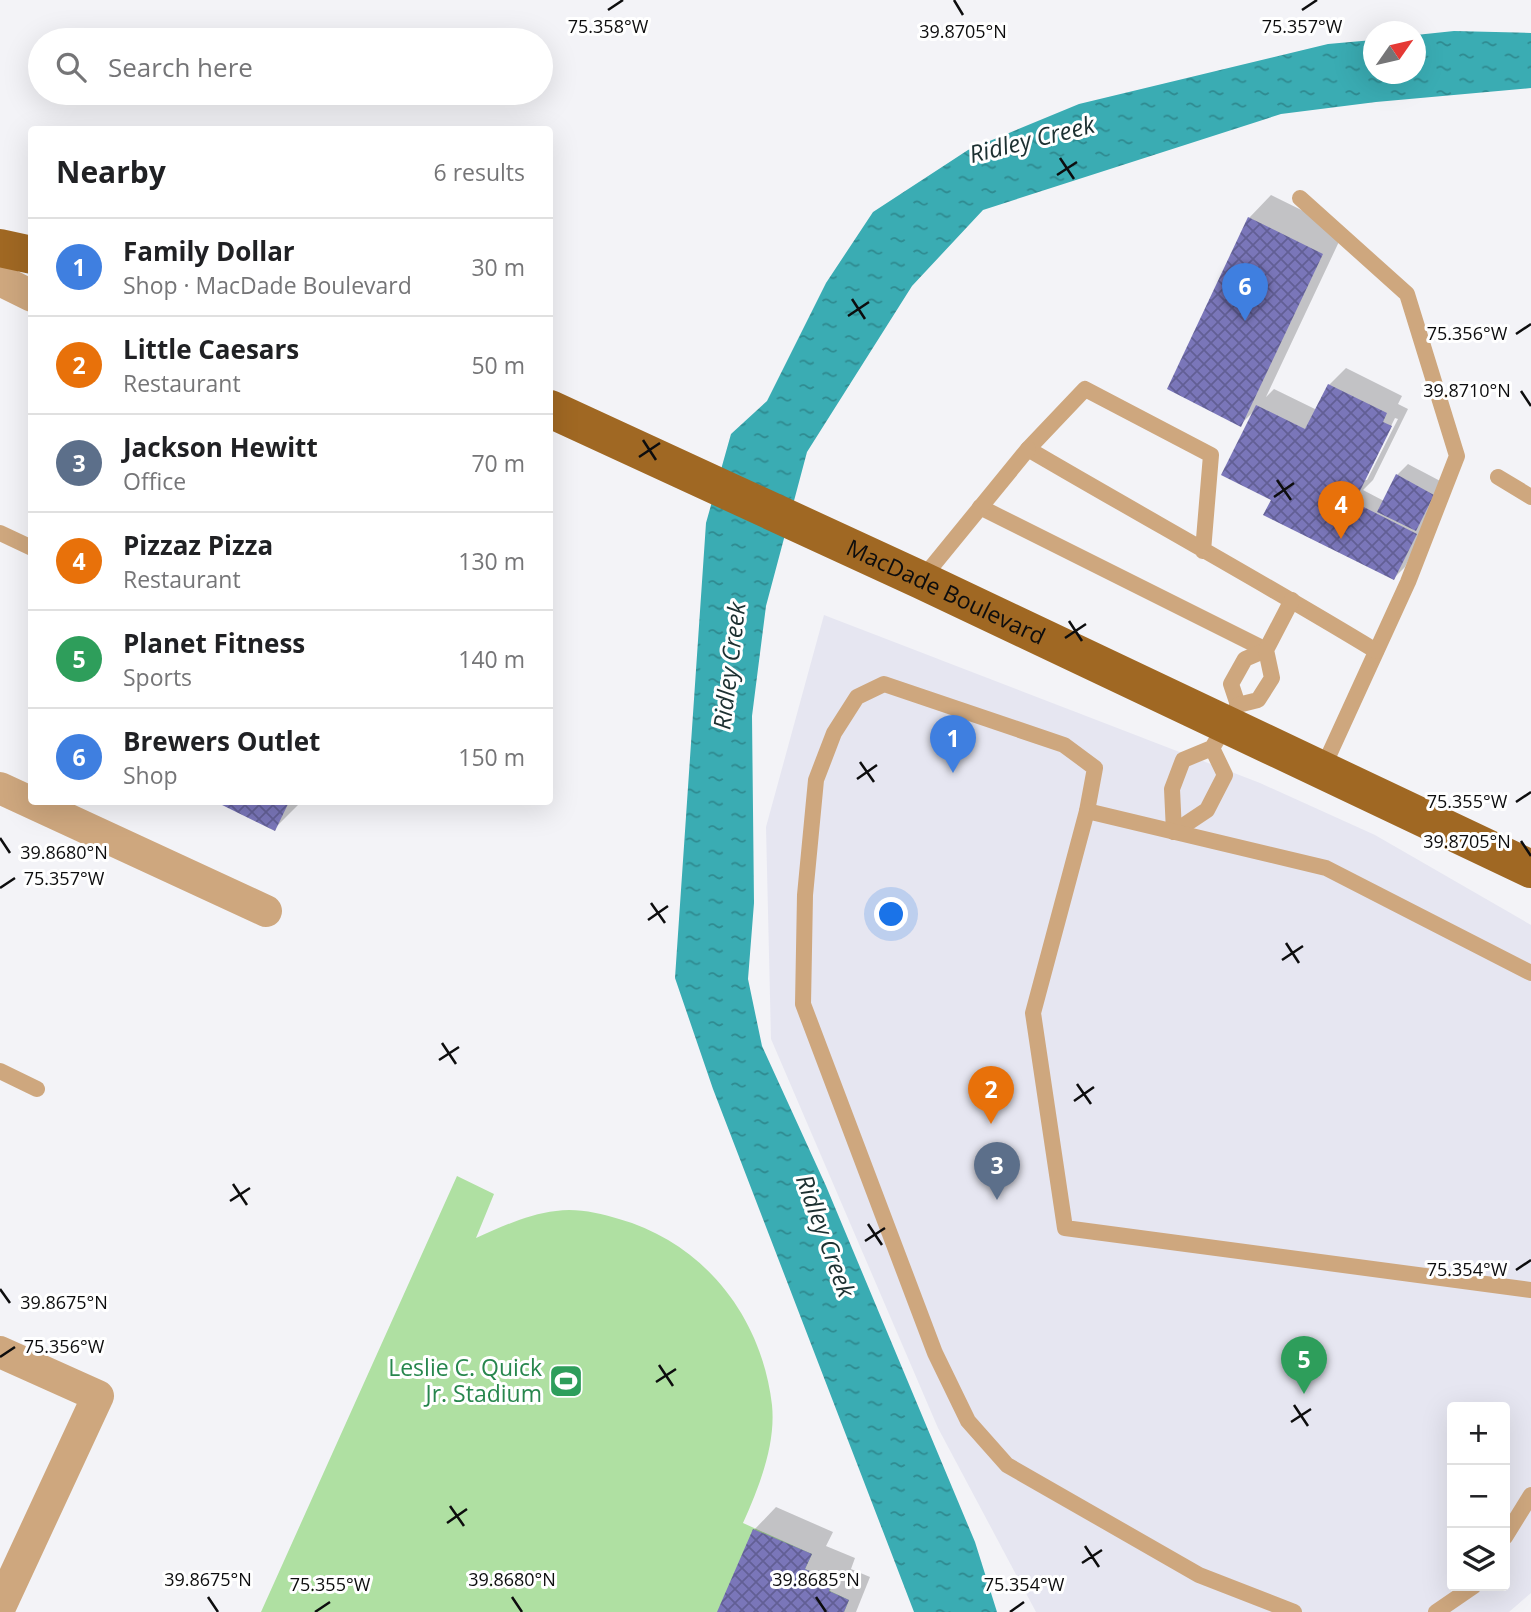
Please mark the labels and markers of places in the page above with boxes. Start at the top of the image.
pin: 6 [1222,263,1268,321]
pin: 4 [1318,481,1364,539]
pin: 1 [930,715,976,773]
pin: 2 [968,1066,1014,1124]
pin: 3 [974,1142,1020,1200]
pin: 5 [1281,1336,1327,1394]
place label: Leslie C. Quick Jr. Stadium [388,1351,542,1409]
sports icon: Leslie C. Quick Jr. Stadium [547,1362,585,1400]

